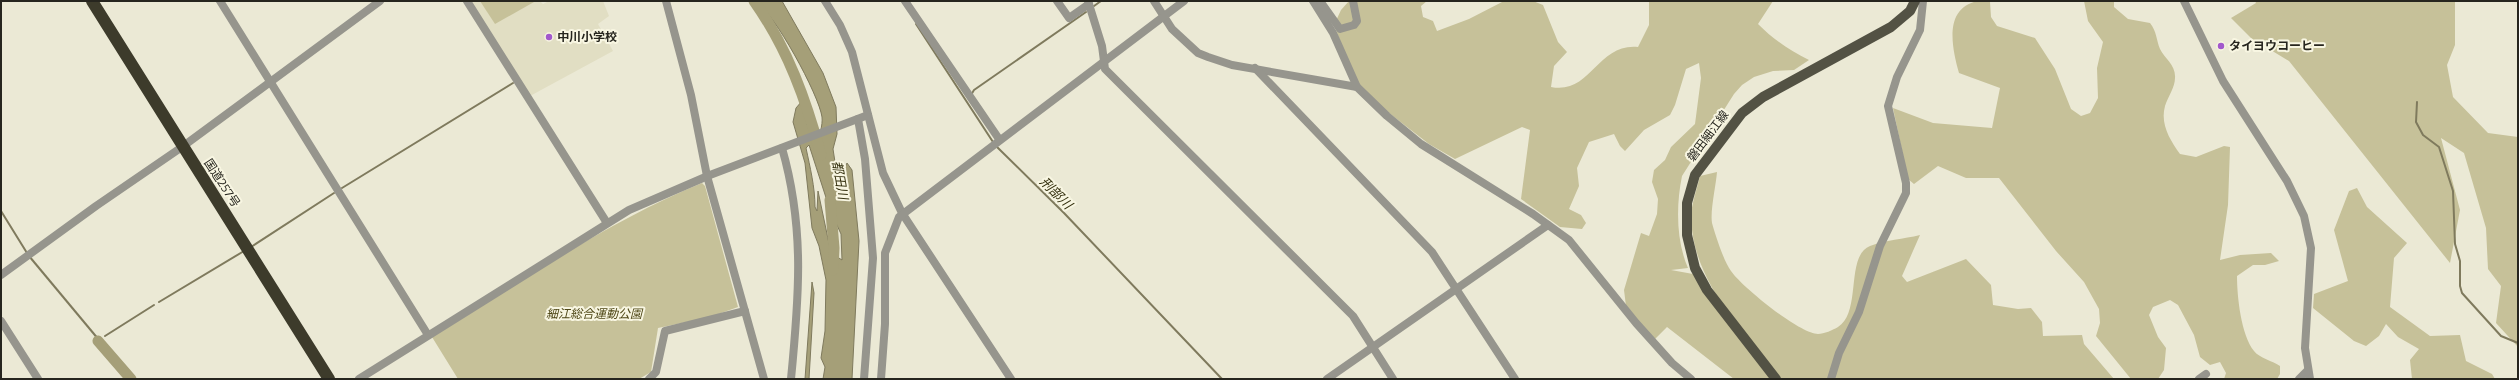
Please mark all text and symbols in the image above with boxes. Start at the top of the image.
place label: 中川小学校 [557,30,617,44]
marker: 中川小学校 [544,32,554,42]
place label: タイヨウコーヒー [2229,39,2325,53]
marker: タイヨウコーヒー [2216,41,2226,51]
street label: 磐田細江線 [1684,108,1732,164]
street label: 国道257号 [201,156,243,210]
water label: 都田川 [829,159,851,202]
water label: 刑部川 [1037,174,1077,214]
park label: 細江総合運動公園 [546,307,644,321]

